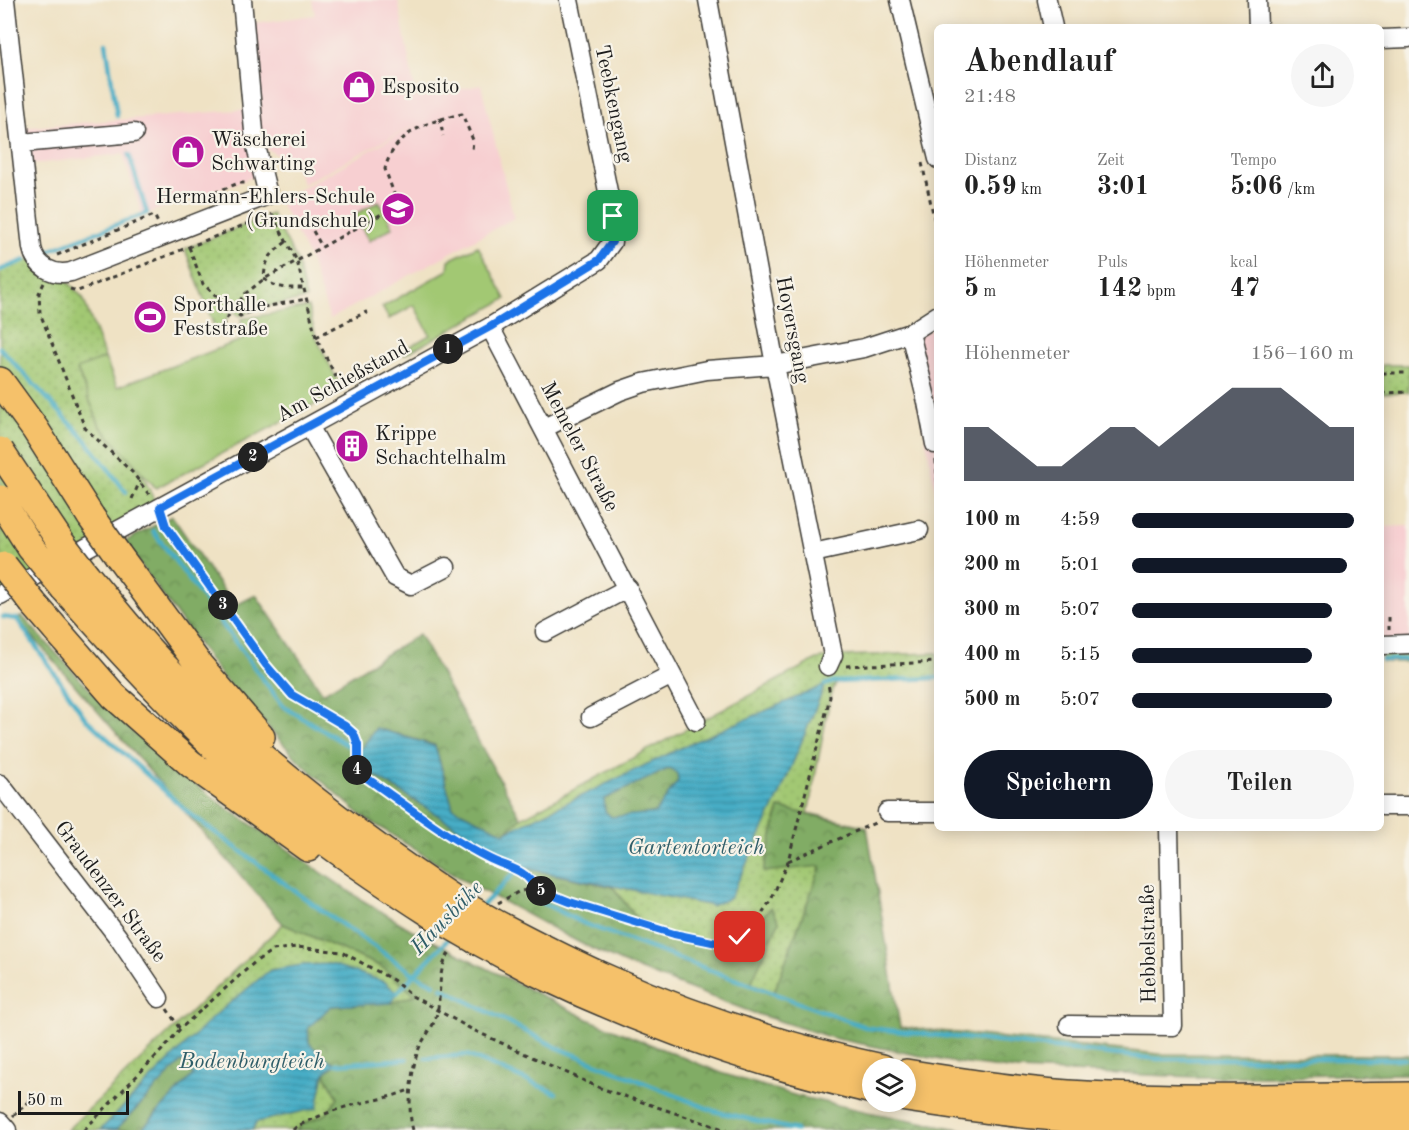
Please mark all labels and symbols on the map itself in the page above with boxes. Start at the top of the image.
street label: Teebkengang [590,43,636,165]
shop icon: Esposito [341,69,377,105]
place label: Esposito [382,77,459,98]
place label: Wäscherei Schwarting [211,130,316,175]
shop icon: Wäscherei Schwarting [170,134,206,170]
place label: Hermann-Ehlers-Schule (Grundschule) [156,187,375,232]
pin [587,190,638,241]
school or university icon: Hermann-Ehlers-Schule (Grundschule) [380,191,416,227]
street label: Hoyersgang [771,275,813,386]
place label: Sporthalle Feststraße [173,295,268,340]
sports icon: Sporthalle Feststraße [132,299,168,335]
pin: 1 [433,334,463,364]
street label: Am Schießstand [273,337,413,427]
street label: Memeler Straße [536,379,622,515]
place label: Krippe Schachtelhalm [375,424,506,469]
building icon: Krippe Schachtelhalm [334,428,370,464]
pin: 2 [238,442,268,472]
pin: 3 [208,590,238,620]
pin: 4 [342,755,372,785]
street label: Graudenzer Straße [50,818,170,966]
water label: Gartentorteich [628,837,764,859]
pin: 5 [526,876,556,906]
water label: Hausbäke [406,877,487,960]
street label: Hebbelstraße [1137,884,1161,1004]
pin [714,911,765,962]
water label: Bodenburgteich [178,1051,325,1073]
scale bar [18,1088,129,1116]

